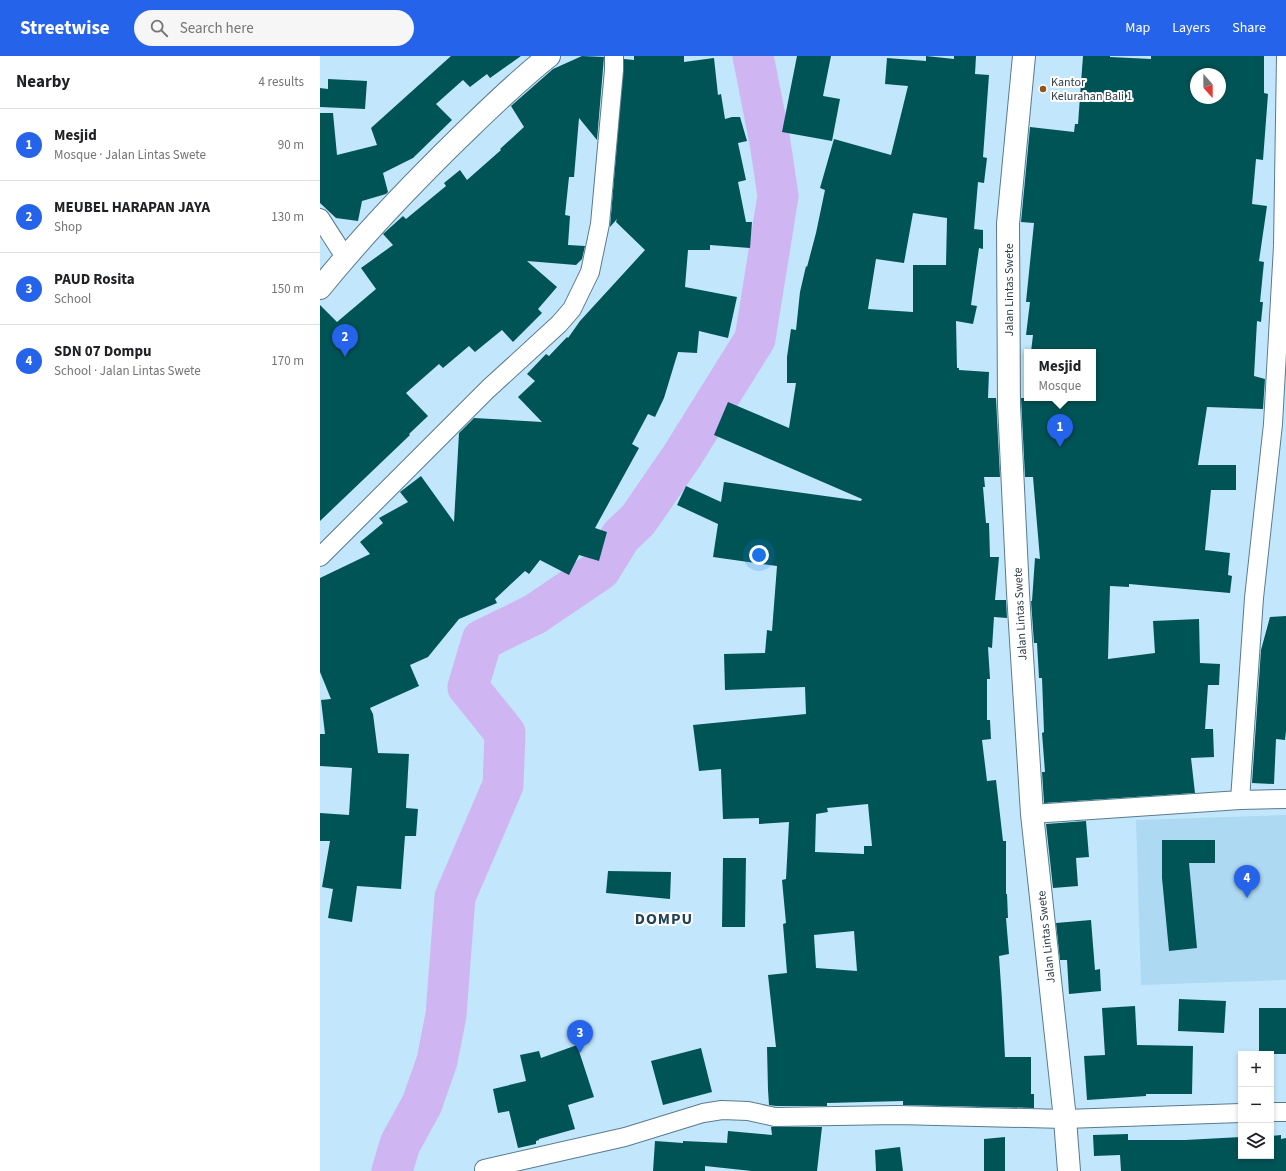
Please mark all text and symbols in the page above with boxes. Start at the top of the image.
search box [134,10,414,46]
text: Streetwise [20,15,110,42]
icon: search [148,17,170,39]
text: Search here [180,18,254,39]
text: Map [1125,18,1150,38]
text: Layers [1172,18,1210,38]
text: Share [1232,18,1266,38]
north arrow [1190,68,1226,104]
text: Nearby [16,70,70,94]
text: 4 results [259,73,304,91]
place label: Kantor Kelurahan Bali 1 [1051,74,1132,105]
marker: Kantor Kelurahan Bali 1 [1038,84,1048,94]
text: Mesjid [54,125,97,146]
text: 1 [26,136,32,154]
text: 90 m [278,136,304,154]
text: Mosque · Jalan Lintas Swete [54,146,206,164]
text: MEUBEL HARAPAN JAYA [54,197,210,218]
text: 2 [26,208,32,226]
text: 130 m [271,208,304,226]
text: Shop [54,218,82,236]
street label: Jalan Lintas Swete [1001,243,1018,337]
text: PAUD Rosita [54,269,135,290]
text: 3 [26,280,32,298]
text: 150 m [271,280,304,298]
text: School [54,290,91,308]
pin: 2 [332,324,358,357]
text: SDN 07 Dompu [54,341,152,362]
popup [1024,349,1096,401]
text: 4 [26,352,32,370]
text: 170 m [271,352,304,370]
text: Mesjid [1039,356,1081,377]
text: School · Jalan Lintas Swete [54,362,201,380]
text: Mosque [1039,377,1081,395]
pin: 1 [1047,414,1073,447]
your location [749,545,769,565]
street label: Jalan Lintas Swete [1010,567,1031,661]
pin: 4 [1234,865,1260,898]
street label: Jalan Lintas Swete [1033,890,1060,984]
district label: DOMPU [635,908,693,930]
pin: 3 [567,1020,593,1053]
map controls [1238,1051,1274,1159]
button: + [1238,1051,1274,1087]
button: − [1238,1087,1274,1123]
button: layers [1238,1123,1274,1159]

